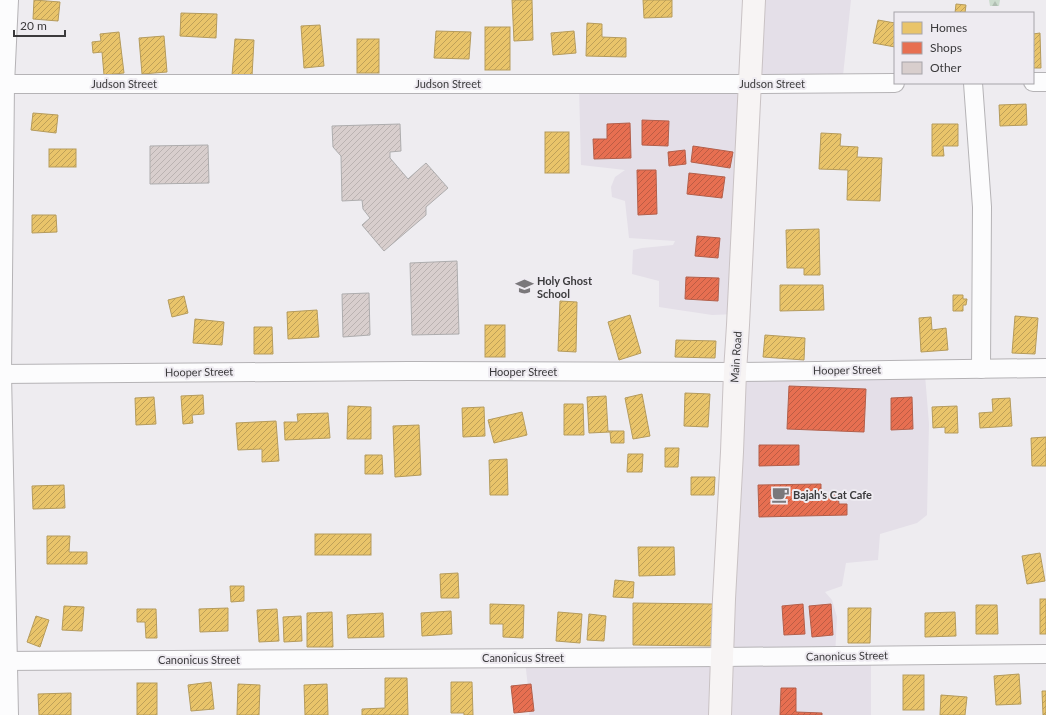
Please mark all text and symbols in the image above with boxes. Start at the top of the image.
scale bar [14,12,65,38]
legend [894,12,1034,84]
text: 20 m [20,18,47,33]
text: Homes [930,20,967,35]
text: Shops [930,40,962,55]
text: Other [930,60,962,75]
street label: Judson Street [91,77,157,90]
street label: Judson Street [415,77,481,90]
street label: Judson Street [739,77,805,90]
place label: Holy Ghost School [537,274,593,300]
school or university icon: Holy Ghost School [514,277,534,297]
street label: Main Road [727,331,744,383]
street label: Hooper Street [813,362,881,377]
street label: Hooper Street [165,364,233,379]
street label: Hooper Street [489,365,557,378]
cafe icon: Bajah's Cat Cafe [770,485,790,505]
place label: Bajah's Cat Cafe [793,488,872,501]
street label: Canonicus Street [806,648,888,663]
street label: Canonicus Street [482,651,564,664]
street label: Canonicus Street [158,653,240,666]

